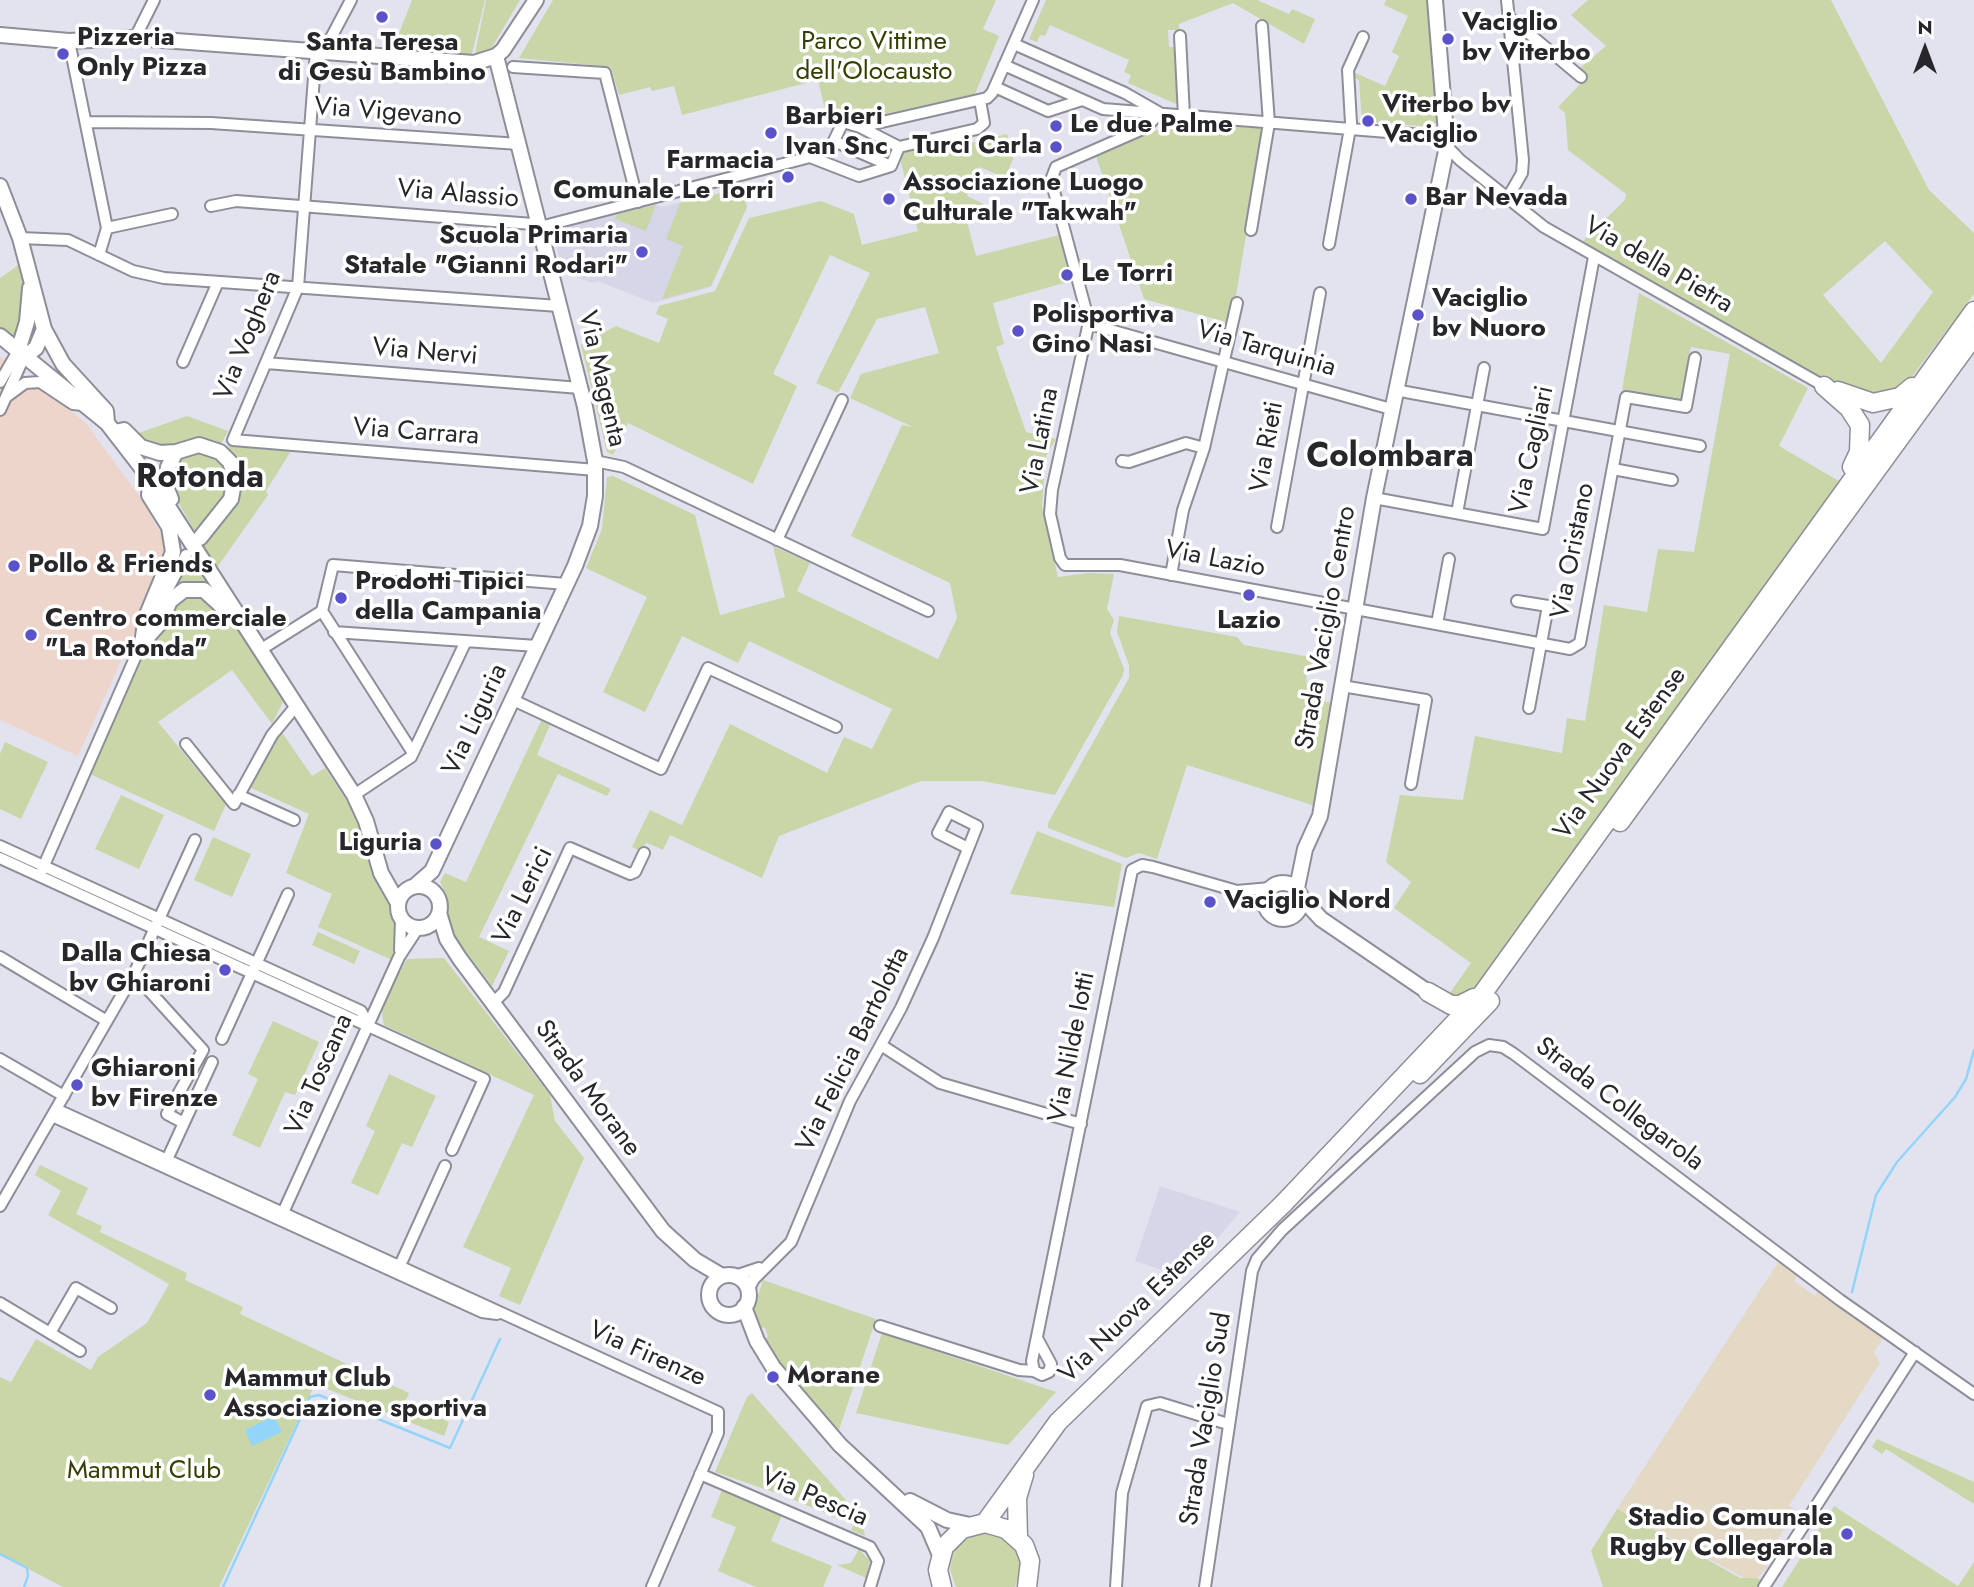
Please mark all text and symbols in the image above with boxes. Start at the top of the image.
place label: Vaciglio bv Viterbo [1462,8,1591,70]
marker: Santa Teresa di Gesù Bambino [374,9,390,25]
north arrow [1890,14,1960,84]
text: N [1917,14,1933,41]
place label: Pizzeria Only Pizza [77,23,207,84]
park label: Parco Vittime dell'Olocausto [795,27,953,88]
place label: Santa Teresa di Gesù Bambino [278,28,486,90]
marker: Vaciglio bv Viterbo [1440,31,1456,47]
marker: Pizzeria Only Pizza [55,46,71,62]
place label: Viterbo bv Vaciglio [1382,90,1511,152]
street label: Via Vigevano [313,92,463,134]
place label: Barbieri Ivan Snc [785,102,888,164]
place label: Le due Palme [1070,110,1233,142]
marker: Viterbo bv Vaciglio [1360,113,1376,129]
marker: Le due Palme [1048,118,1064,134]
marker: Barbieri Ivan Snc [763,125,779,141]
place label: Turci Carla [912,131,1042,163]
marker: Turci Carla [1048,139,1064,155]
place label: Farmacia Comunale Le Torri [553,146,774,208]
place label: Associazione Luogo Culturale "Takwah" [903,168,1144,230]
marker: Farmacia Comunale Le Torri [780,169,796,185]
street label: Via Alassio [396,174,520,216]
place label: Bar Nevada [1425,183,1568,215]
marker: Associazione Luogo Culturale "Takwah" [881,191,897,207]
marker: Bar Nevada [1403,191,1419,207]
street label: Via della Pietra [1578,211,1738,321]
place label: Scuola Primaria Statale "Gianni Rodari" [344,221,628,282]
marker: Scuola Primaria Statale "Gianni Rodari" [634,244,650,260]
place label: Le Torri [1081,259,1173,291]
street label: Via Voghera [209,267,289,405]
marker: Le Torri [1059,267,1075,283]
place label: Vaciglio bv Nuoro [1432,284,1546,346]
place label: Polisportiva Gino Nasi [1032,300,1174,362]
marker: Vaciglio bv Nuoro [1410,307,1426,323]
street label: Via Magenta [570,308,632,450]
street label: Via Tarquinia [1193,315,1339,385]
marker: Polisportiva Gino Nasi [1010,323,1026,339]
street label: Via Nervi [371,333,479,373]
street label: Via Cagliari [1504,383,1562,517]
street label: Via Latina [1015,385,1067,497]
street label: Via Rieti [1245,399,1291,495]
street label: Via Carrara [352,413,480,453]
district label: Colombara [1306,438,1474,478]
district label: Rotonda [136,459,264,499]
street label: Via Oristano [1546,481,1602,621]
street label: Strada Vaciglio Centro [1290,504,1364,752]
street label: Via Lazio [1162,535,1268,585]
place label: Pollo & Friends [28,550,213,582]
marker: Pollo & Friends [6,558,22,574]
place label: Prodotti Tipici della Campania [355,567,542,628]
marker: Lazio [1241,587,1257,603]
marker: Prodotti Tipici della Campania [333,590,349,606]
place label: Centro commerciale "La Rotonda" [45,604,287,666]
place label: Lazio [1217,606,1281,638]
marker: Centro commerciale "La Rotonda" [23,627,39,643]
street label: Via Liguria [437,659,515,781]
street label: Via Nuova Estense [1548,662,1694,846]
place label: Liguria [338,828,422,860]
marker: Liguria [428,836,444,852]
street label: Via Lerici [487,842,561,950]
place label: Vaciglio Nord [1224,886,1390,918]
marker: Vaciglio Nord [1202,894,1218,910]
place label: Dalla Chiesa bv Ghiaroni [61,939,211,1000]
street label: Via Felicia Bartolotta [791,943,917,1157]
marker: Dalla Chiesa bv Ghiaroni [217,962,233,978]
street label: Via Nilde Iotti [1043,969,1103,1125]
street label: Via Toscana [279,1010,361,1140]
street label: Strada Morane [527,1015,647,1163]
street label: Strada Collegarola [1529,1031,1709,1179]
place label: Ghiaroni bv Firenze [91,1054,218,1116]
marker: Ghiaroni bv Firenze [69,1077,85,1093]
street label: Via Nuova Estense [1053,1225,1223,1391]
street label: Strada Vaciglio Sud [1175,1310,1239,1528]
street label: Via Firenze [584,1315,710,1395]
place label: Morane [787,1361,880,1393]
place label: Mammut Club Associazione sportiva [224,1364,487,1426]
marker: Morane [765,1369,781,1385]
marker: Mammut Club Associazione sportiva [202,1387,218,1403]
park label: Mammut Club [67,1456,221,1488]
street label: Via Pescia [756,1462,872,1534]
place label: Stadio Comunale Rugby Collegarola [1609,1503,1833,1564]
marker: Stadio Comunale Rugby Collegarola [1839,1526,1855,1542]

